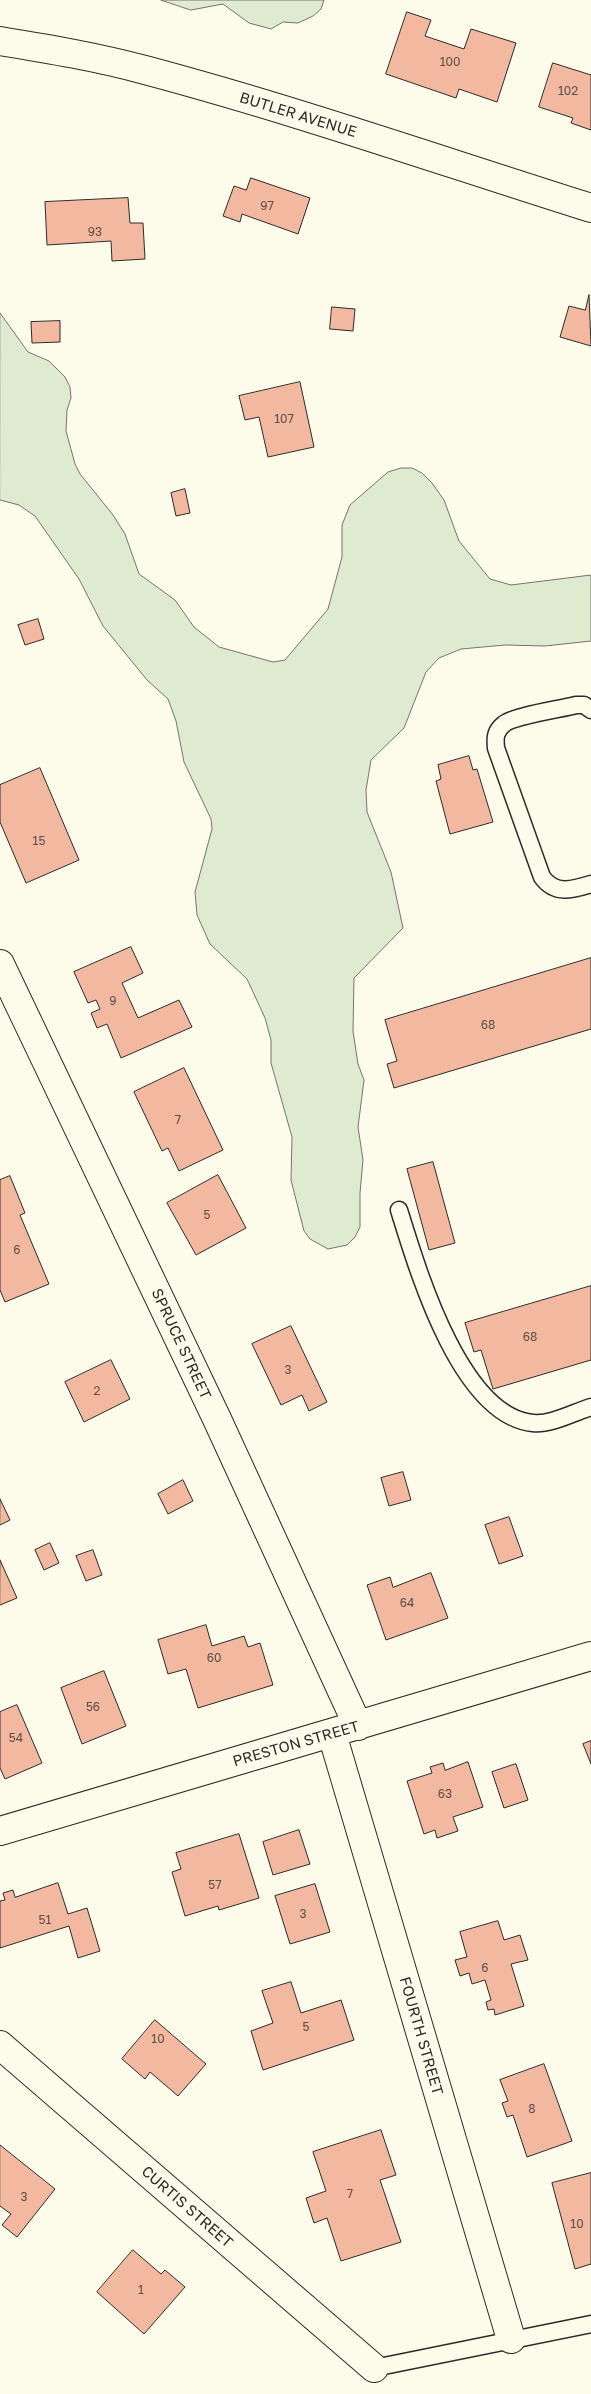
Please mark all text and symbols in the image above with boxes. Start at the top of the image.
house number: 100 [440,55,460,69]
house number: 102 [558,84,578,98]
street label: BUTLER AVENUE [237,89,359,141]
house number: 97 [260,199,274,213]
house number: 93 [88,225,102,239]
house number: 107 [274,412,294,426]
house number: 15 [33,834,45,848]
house number: 9 [109,994,117,1008]
house number: 68 [481,1018,495,1032]
house number: 7 [175,1113,181,1127]
house number: 5 [204,1208,210,1222]
house number: 6 [13,1243,21,1257]
street label: SPRUCE STREET [147,1286,215,1402]
house number: 68 [523,1330,537,1344]
house number: 3 [284,1363,292,1377]
house number: 2 [94,1384,100,1398]
house number: 64 [400,1596,414,1610]
house number: 60 [207,1651,221,1665]
house number: 56 [86,1700,100,1714]
street label: PRESTON STREET [231,1717,361,1771]
house number: 54 [9,1731,23,1745]
house number: 63 [438,1787,452,1801]
house number: 57 [208,1878,222,1892]
house number: 3 [299,1907,307,1921]
house number: 51 [39,1913,51,1927]
house number: 6 [481,1961,489,1975]
street label: FOURTH STREET [396,1975,446,2097]
house number: 5 [303,2020,309,2034]
house number: 10 [151,2032,165,2046]
house number: 8 [528,2102,536,2116]
street label: CURTIS STREET [138,2162,236,2252]
house number: 7 [347,2187,353,2201]
house number: 3 [20,2190,28,2204]
house number: 10 [570,2217,584,2231]
house number: 1 [138,2283,144,2297]

